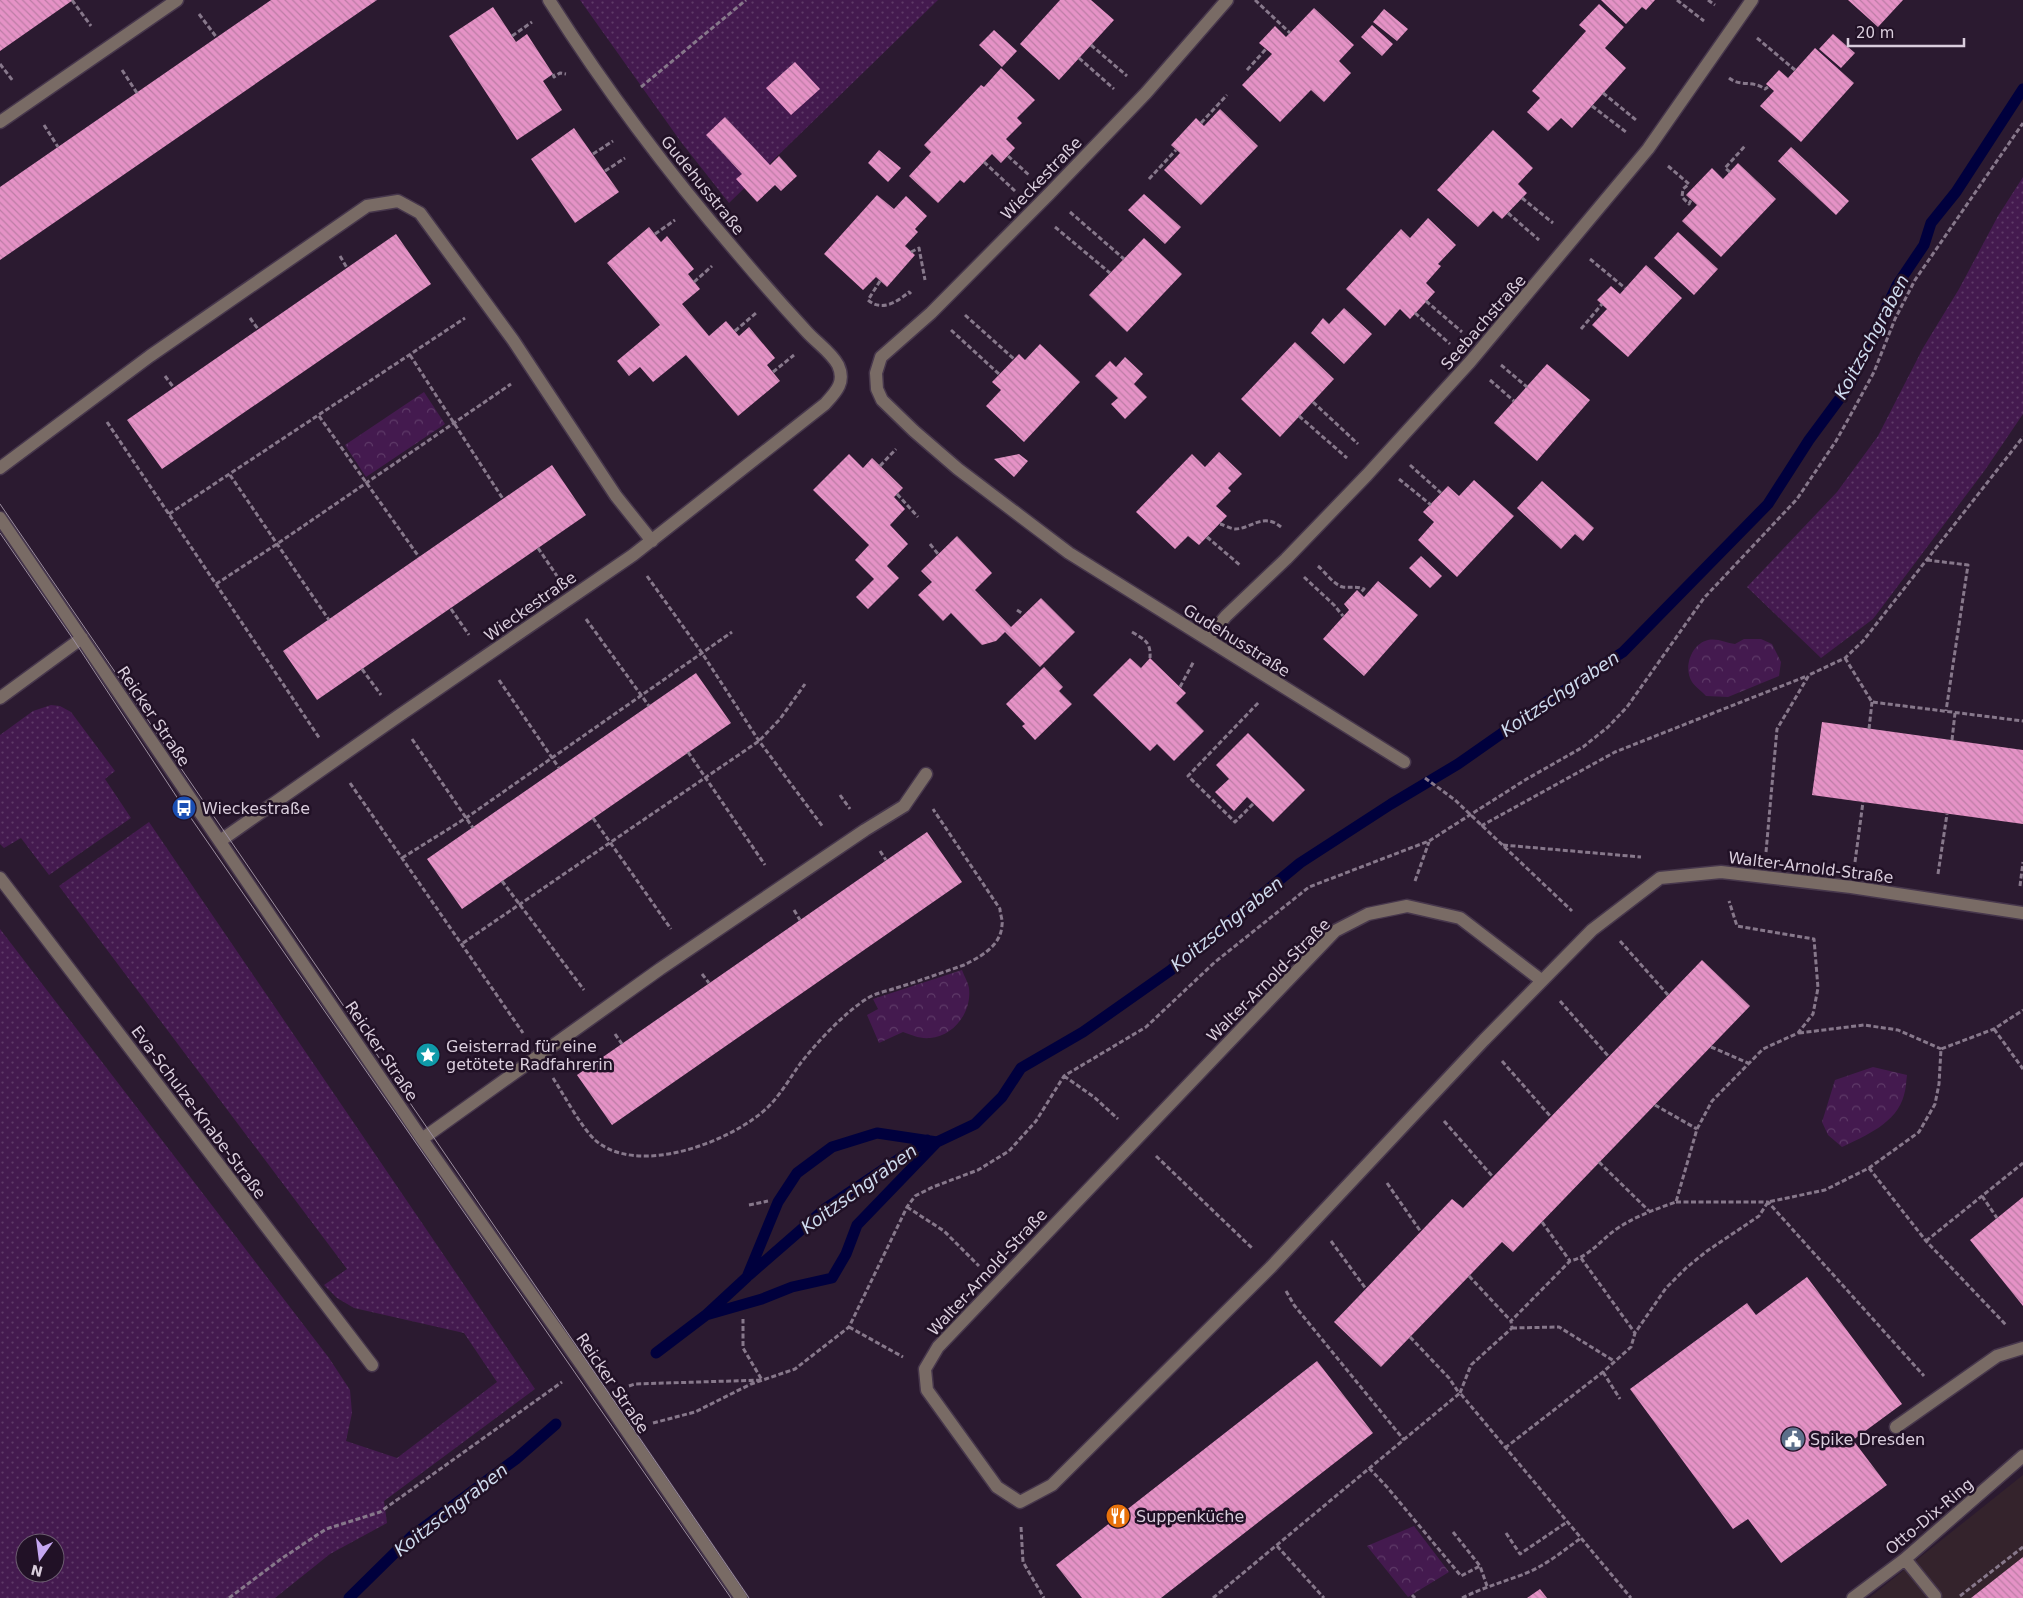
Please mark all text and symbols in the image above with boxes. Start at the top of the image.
scale bar [1848,15,1964,47]
text: 20 m [1856,24,1894,42]
street label: Gudehusstraße [657,132,748,239]
street label: Wieckestraße [997,133,1086,224]
street label: Seebachstraße [1437,271,1530,374]
water label: Koitzschgraben [1830,271,1913,403]
street label: Wieckestraße [481,568,580,645]
street label: Gudehusstraße [1180,600,1294,681]
water label: Koitzschgraben [1497,646,1623,741]
street label: Reicker Straße [113,663,194,770]
bus stop icon: Wieckestraße [171,795,197,821]
place label: Wieckestraße [202,799,310,818]
street label: Walter-Arnold-Straße [1727,848,1895,887]
water label: Koitzschgraben [1166,872,1287,975]
street label: Walter-Arnold-Straße [1203,915,1334,1046]
street label: Reicker Straße [341,998,422,1105]
street label: Eva-Schulze-Knabe-Straße [127,1022,270,1203]
place label: Geisterrad für eine getötete Radfahrerin [446,1037,613,1074]
place icon: Geisterrad für eine getötete Radfahrerin [415,1042,441,1068]
water label: Koitzschgraben [797,1140,921,1238]
street label: Walter-Arnold-Straße [924,1205,1051,1340]
street label: Reicker Straße [572,1330,653,1437]
public building icon: Spike Dresden [1780,1426,1806,1452]
place label: Spike Dresden [1810,1430,1925,1449]
water label: Koitzschgraben [390,1459,512,1560]
street label: Otto-Dix-Ring [1882,1474,1977,1559]
restaurant icon: Suppenküche [1105,1503,1131,1529]
place label: Suppenküche [1136,1507,1244,1526]
north arrow [15,1533,65,1583]
text: N [29,1561,44,1580]

